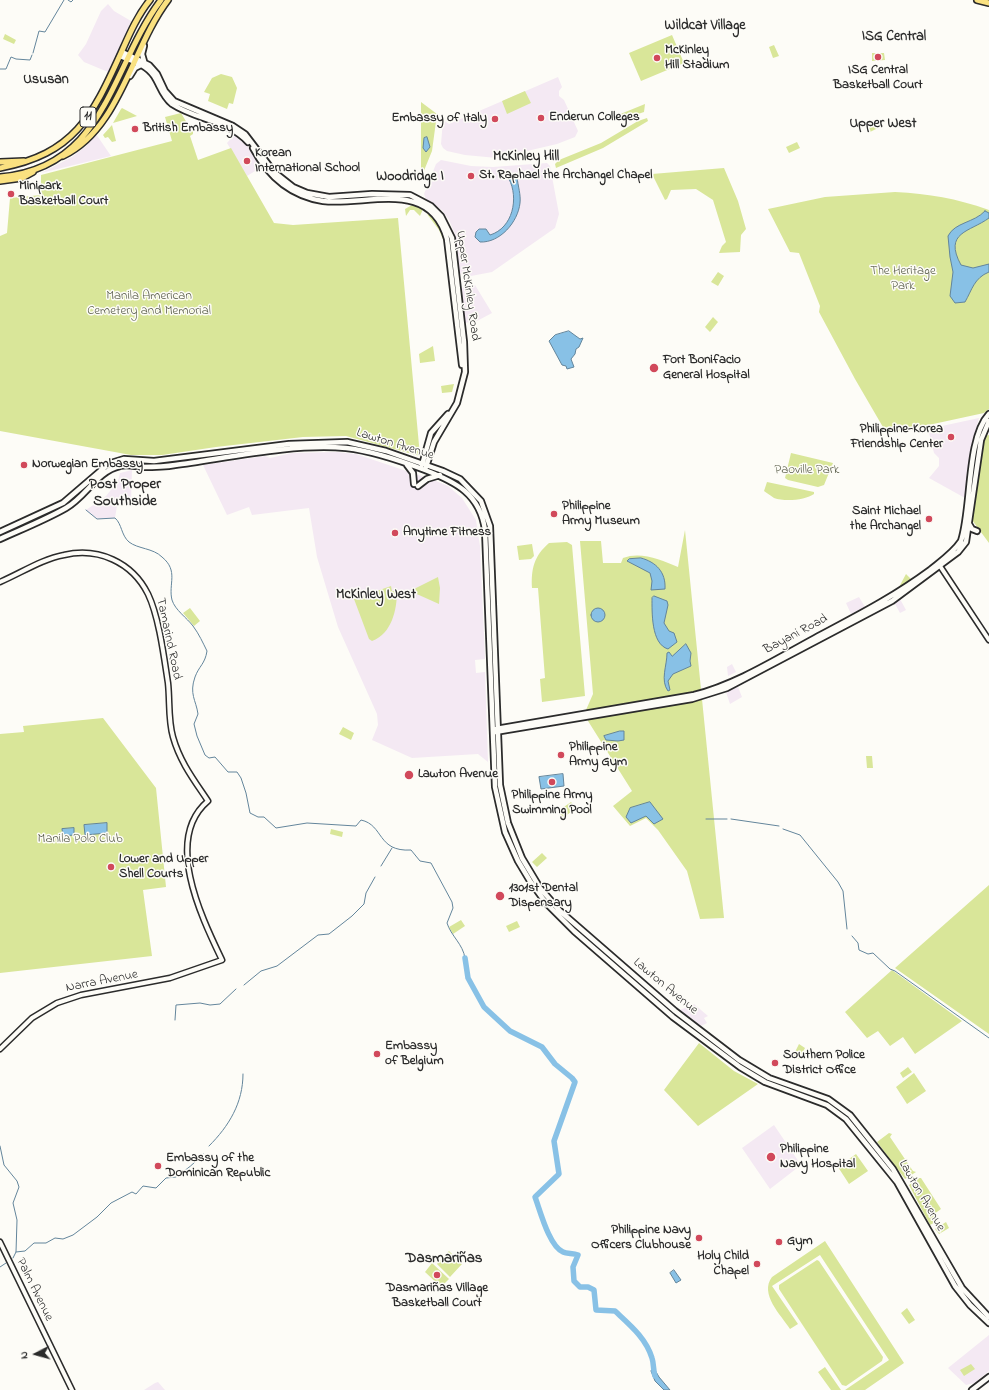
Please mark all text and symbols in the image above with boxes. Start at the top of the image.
district label: Wildcat Village [665,19,745,35]
district label: ISG Central [862,30,926,46]
place label: McKinley Hill Stadium [665,43,729,74]
marker: ISG Central Basketball Court [873,52,883,62]
marker: McKinley Hill Stadium [652,53,662,63]
place label: ISG Central Basketball Court [833,63,923,94]
district label: Ususan [23,73,69,89]
road number: 11 [80,107,96,127]
place label: Enderun Colleges [549,110,639,126]
place label: Embassy of Italy [392,111,487,127]
marker: Enderun Colleges [536,113,546,123]
marker: Embassy of Italy [490,114,500,124]
district label: Upper West [849,117,917,133]
place label: British Embassy [143,121,233,137]
marker: British Embassy [130,124,140,134]
place label: Korean International School [255,146,360,177]
district label: McKinley Hill [493,150,559,166]
marker: Korean International School [242,156,252,166]
place label: St. Raphael the Archangel Chapel [479,168,653,184]
district label: Woodridge I [376,170,444,186]
marker: St. Raphael the Archangel Chapel [466,171,476,181]
place label: Minipark Basketball Court [19,179,108,210]
marker: Minipark Basketball Court [6,189,16,199]
street label: Upper McKinley Road [452,230,482,342]
park label: The Heritage Park [870,264,936,295]
park label: Manila American Cemetery and Memorial [87,289,211,320]
place label: Fort Bonifacio General Hospital [663,353,750,384]
marker: Fort Bonifacio General Hospital [648,362,660,374]
place label: Philippine-Korea Friendship Center [851,422,943,453]
street label: Lawton Avenue [354,426,436,464]
marker: Philippine-Korea Friendship Center [946,432,956,442]
place label: Norwegian Embassy [32,457,143,473]
marker: Norwegian Embassy [19,460,29,470]
park label: Paoville Park [775,463,839,479]
district label: Post Proper Southside [89,477,161,512]
place label: Philippine Army Museum [562,499,640,530]
place label: Saint Michael the Archangel [850,504,921,535]
marker: Philippine Army Museum [549,509,559,519]
marker: Saint Michael the Archangel [924,514,934,524]
place label: Anytime Fitness [403,525,491,541]
marker: Anytime Fitness [390,528,400,538]
district label: McKinley West [336,588,416,604]
street label: Tamarind Road [152,597,184,681]
street label: Bayani Road [761,612,831,658]
place label: Philippine Army Gym [569,740,627,771]
marker: Philippine Army Gym [556,750,566,760]
place label: Lawton Avenue [418,767,498,783]
marker: Lawton Avenue [403,769,415,781]
marker: Philippine Army Swimming Pool [547,777,557,787]
place label: Philippine Army Swimming Pool [511,788,593,819]
park label: Manila Polo Club [37,832,123,848]
place label: Lower and Upper Shell Courts [119,852,208,883]
marker: Lower and Upper Shell Courts [106,862,116,872]
place label: 1301st Dental Dispensary [509,881,578,912]
marker: 1301st Dental Dispensary [494,890,506,902]
street label: Lawton Avenue [629,955,701,1019]
street label: Narra Avenue [65,967,139,997]
place label: Embassy of Belgium [385,1039,443,1070]
place label: Southern Police District Office [783,1048,865,1079]
marker: Embassy of Belgium [372,1049,382,1059]
marker: Southern Police District Office [770,1058,780,1068]
place label: Philippine Navy Hospital [780,1142,855,1173]
place label: Embassy of the Dominican Republic [166,1151,270,1182]
marker: Philippine Navy Hospital [765,1151,777,1163]
street label: Lawton Avenue [894,1157,948,1235]
marker: Embassy of the Dominican Republic [153,1161,163,1171]
place label: Philippine Navy Officers Clubhouse [591,1223,691,1254]
marker: Philippine Navy Officers Clubhouse [694,1233,704,1243]
place label: Gym [787,1234,812,1250]
marker: Gym [774,1237,784,1247]
place label: Holy Child Chapel [697,1249,749,1280]
district label: Dasmariñas [406,1251,482,1269]
street label: Palm Avenue [12,1256,56,1324]
marker: Holy Child Chapel [752,1259,762,1269]
marker: Dasmariñas Village Basketball Court [432,1270,442,1280]
place label: Dasmariñas Village Basketball Court [386,1281,488,1312]
north arrow [16,1334,56,1374]
text: N [16,1351,32,1360]

